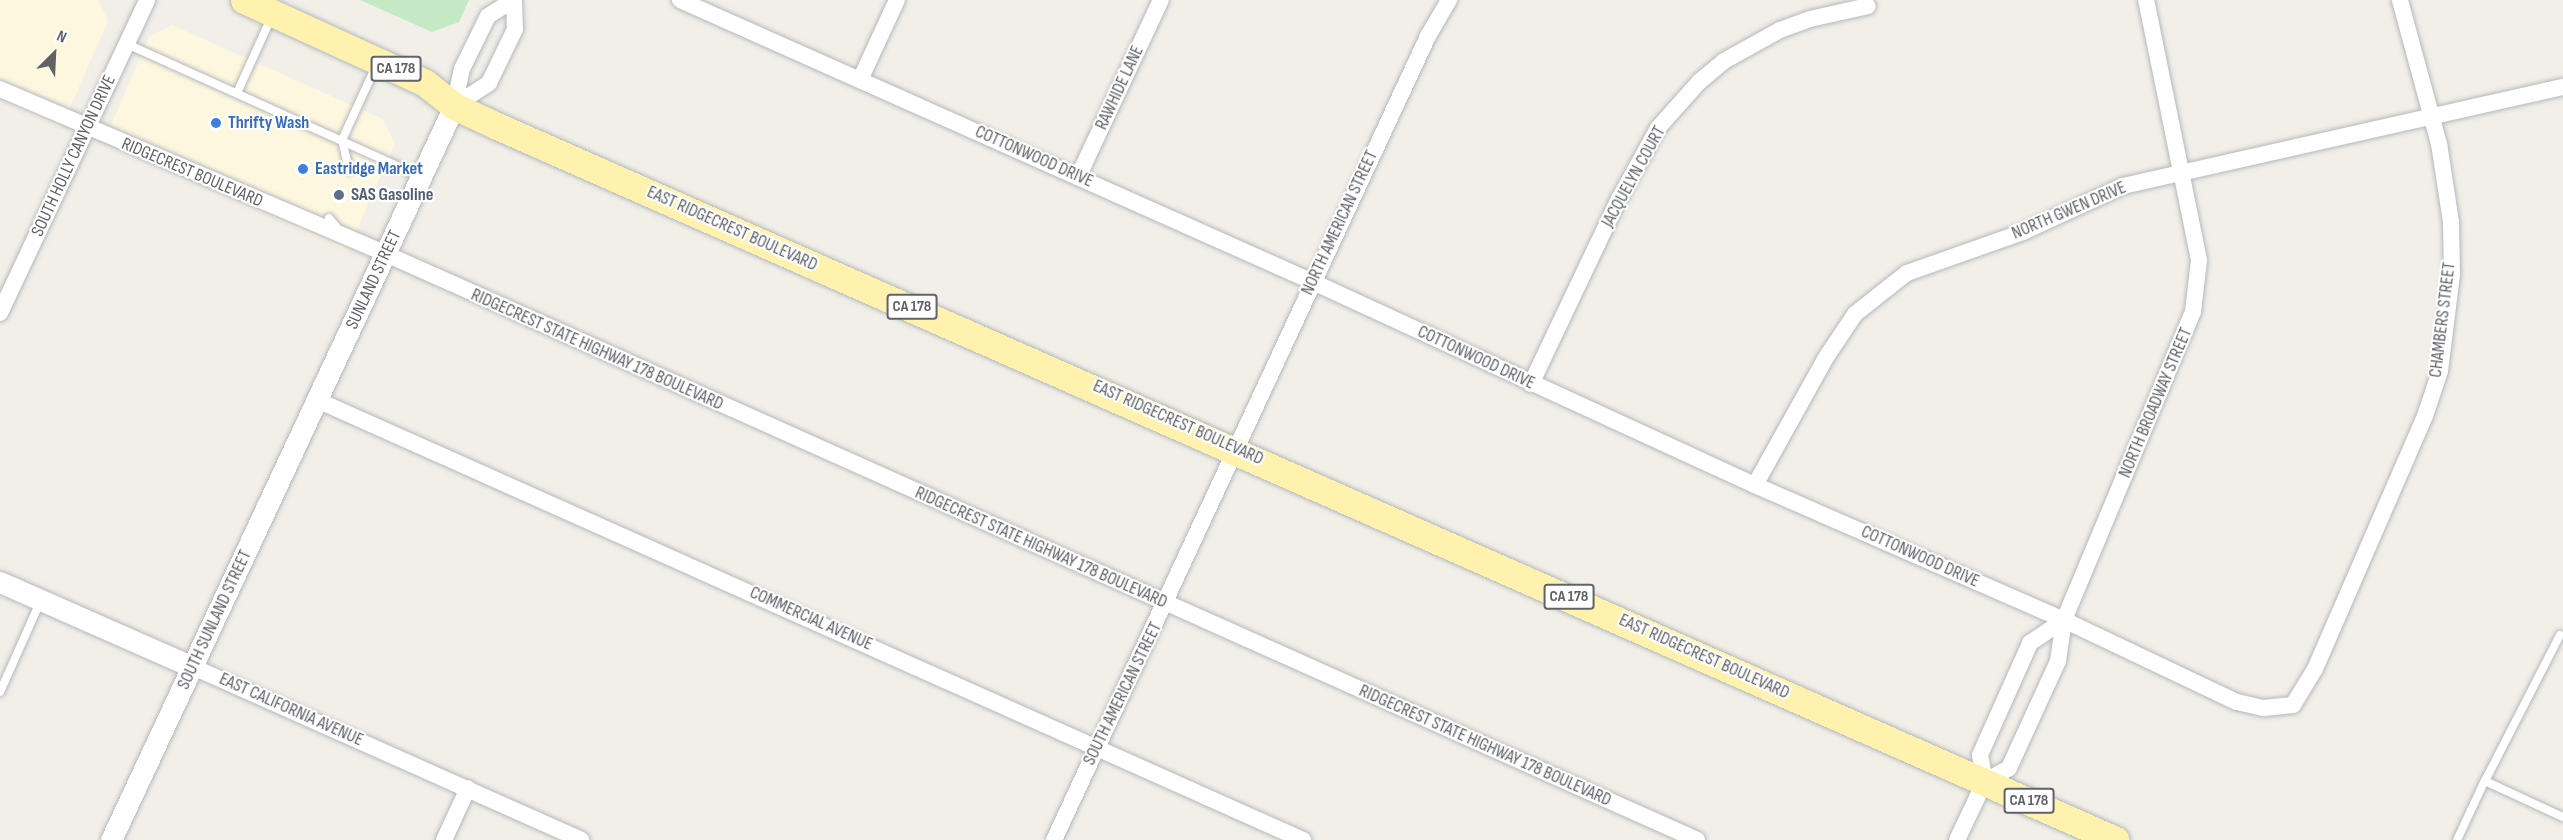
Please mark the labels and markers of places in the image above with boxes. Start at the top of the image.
place label: Thrifty Wash [228,112,309,134]
marker: Thrifty Wash [209,116,223,130]
place label: Eastridge Market [315,158,423,180]
marker: Eastridge Market [296,162,310,176]
place label: SAS Gasoline [351,184,433,206]
marker: SAS Gasoline [332,188,346,202]

